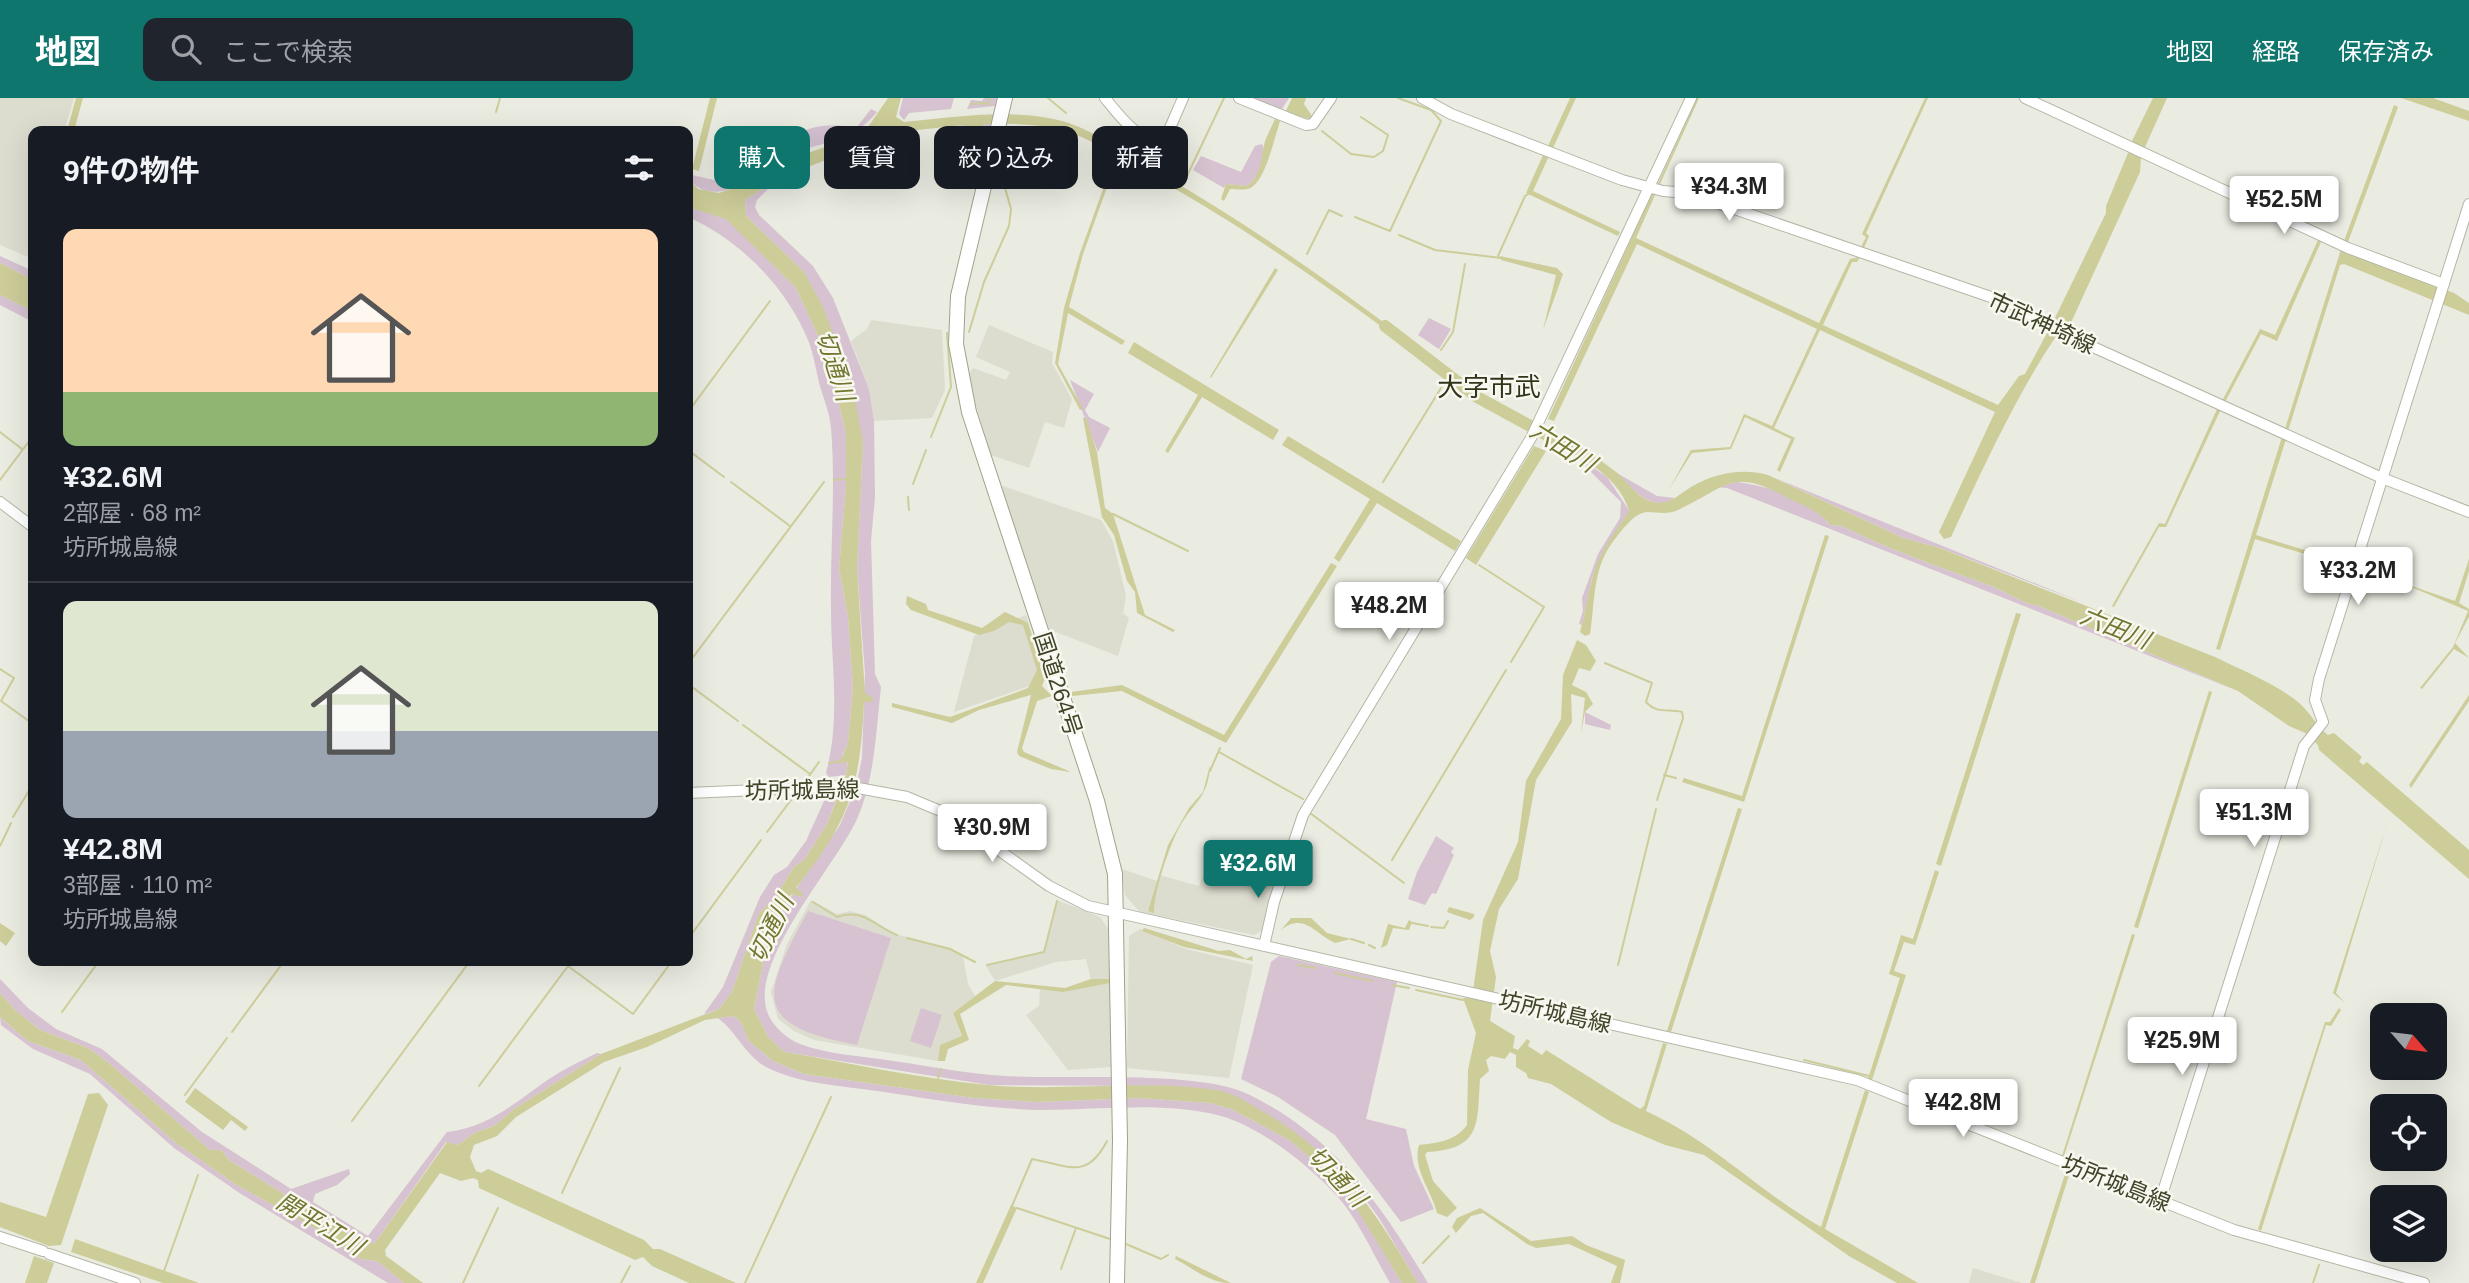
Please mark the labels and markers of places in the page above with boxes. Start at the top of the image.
pin: ¥34.3M [1672,164,1786,223]
pin: ¥52.5M [2227,176,2341,236]
pin: ¥33.2M [2301,547,2415,607]
pin: ¥48.2M [1332,582,1446,642]
pin: ¥51.3M [2197,790,2311,849]
pin: ¥30.9M [935,804,1049,864]
pin: ¥32.6M [1201,840,1315,900]
pin: ¥25.9M [2125,1018,2239,1077]
pin: ¥42.8M [1906,1080,2020,1139]

